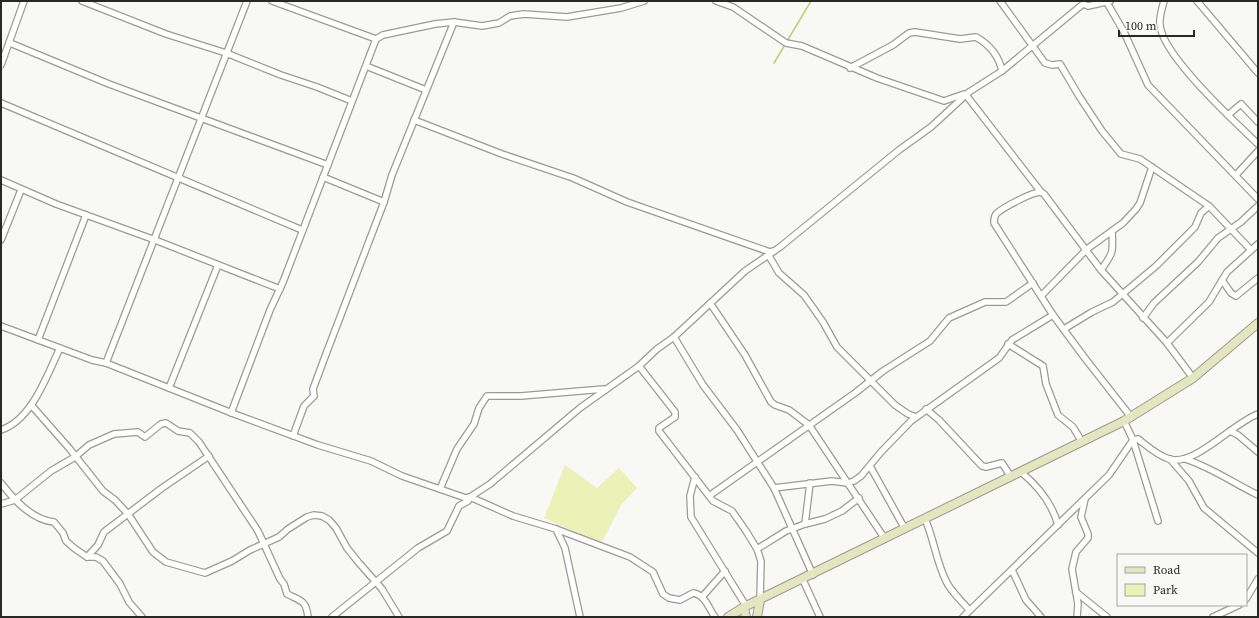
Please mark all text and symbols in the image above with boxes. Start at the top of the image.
scale bar [1119,12,1194,38]
text: 100 m [1125,18,1157,34]
legend [1117,554,1247,606]
text: Road [1153,562,1180,578]
text: Park [1153,582,1178,598]

